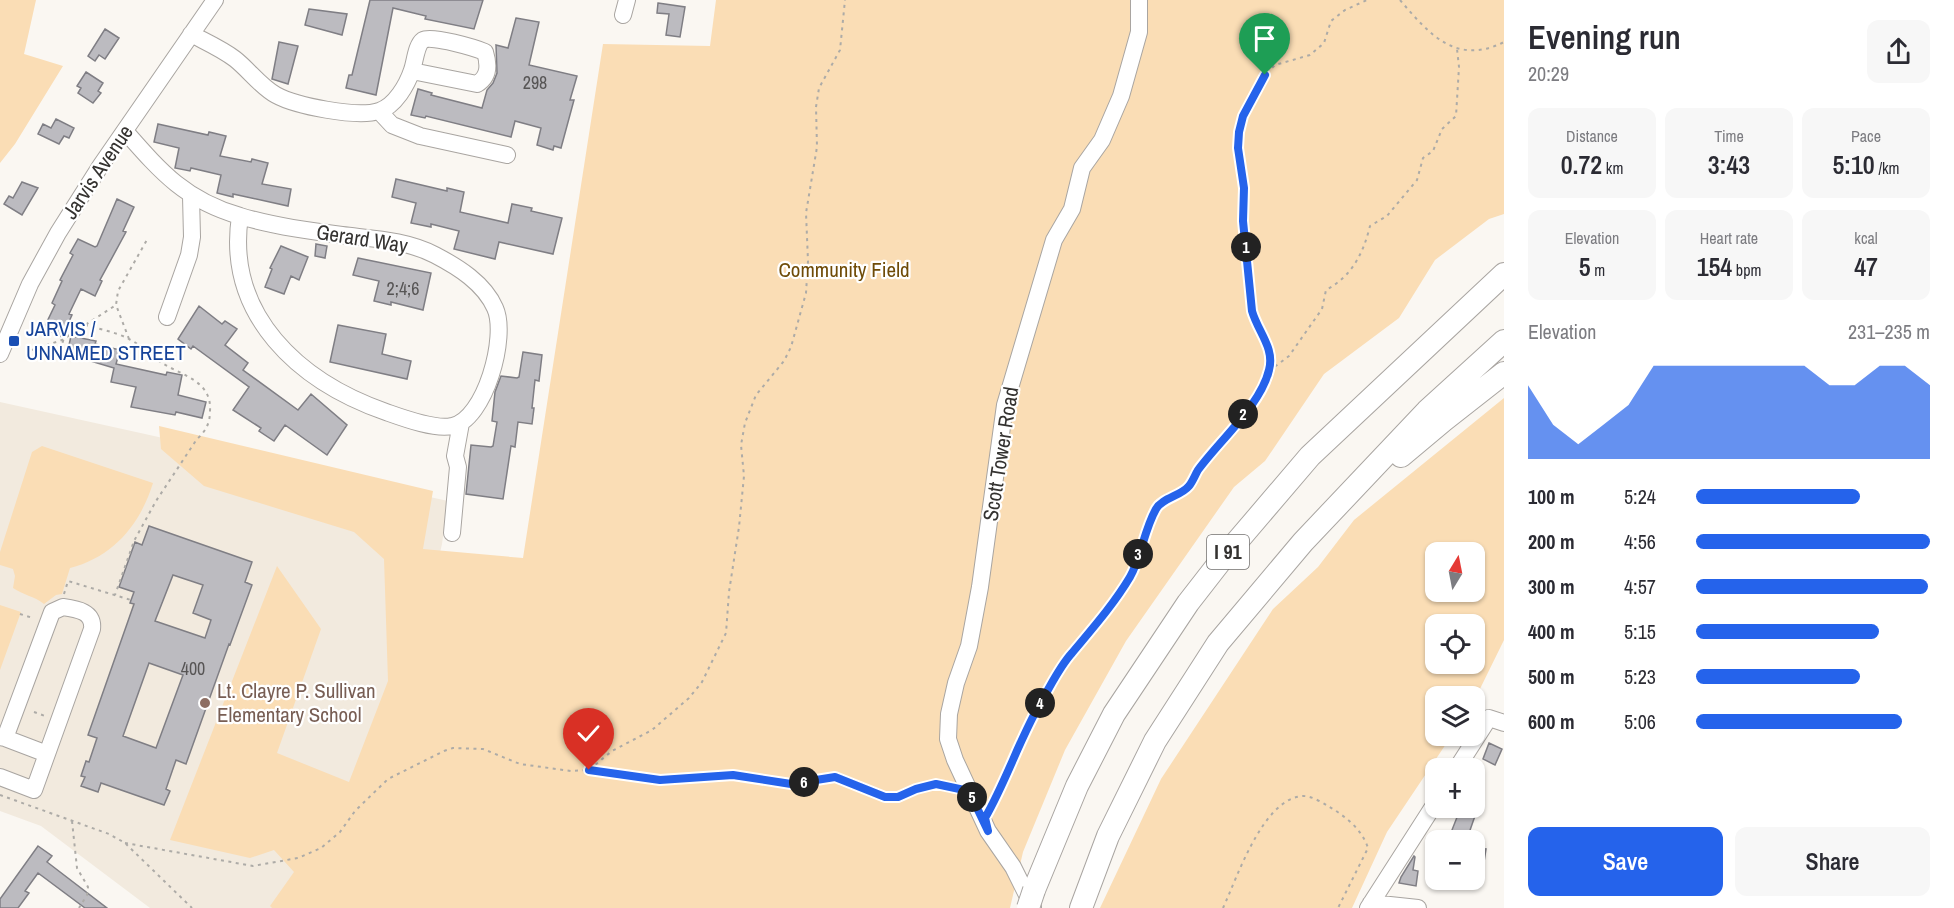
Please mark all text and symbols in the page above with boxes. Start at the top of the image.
pin [1239,13,1290,75]
text: Evening run [1528,15,1681,59]
button: share [1867,20,1930,83]
icon: arrive [1248,22,1281,55]
text: 20:29 [1528,60,1569,87]
house number: 298 [523,70,547,95]
street label: Jarvis Avenue [55,119,140,225]
text: Distance [1566,125,1618,147]
text: Time [1714,125,1744,147]
text: Pace [1851,125,1881,147]
text: 0.72 [1561,147,1602,182]
text: 3:43 [1708,147,1750,182]
text: 5:10 [1832,147,1875,182]
text: km [1602,157,1623,179]
text: /km [1875,157,1900,179]
street label: Gerard Way [314,217,410,260]
text: Elevation [1565,227,1619,249]
text: Heart rate [1700,227,1758,249]
text: kcal [1854,227,1878,249]
pin: 1 [1231,232,1261,262]
text: 1 [1242,236,1250,258]
text: 5 [1579,249,1591,284]
text: 154 [1697,249,1732,284]
text: 47 [1854,249,1878,284]
park label: Community Field [778,255,910,284]
text: m [1591,259,1605,281]
text: bpm [1732,259,1761,281]
house number: 2;4;6 [387,276,419,301]
place label: JARVIS / UNNAMED STREET [26,314,186,367]
text: Elevation [1528,318,1596,345]
text: 231–235 m [1848,318,1930,345]
marker: JARVIS / UNNAMED STREET [7,334,21,348]
street label: Scott Tower Road [976,385,1025,523]
pin: 2 [1228,399,1258,429]
text: 2 [1239,403,1247,425]
text: 100 m [1528,483,1575,510]
text: 5:24 [1624,483,1656,510]
text: 200 m [1528,528,1575,555]
text: 4:56 [1624,528,1656,555]
road number: I 91 [1207,535,1249,569]
pin: 3 [1123,539,1153,569]
north arrow [1425,542,1485,602]
map controls [1425,542,1485,890]
text: 3 [1134,543,1142,565]
text: 300 m [1528,573,1575,600]
text: 4:57 [1624,573,1656,600]
button: locate [1425,614,1485,674]
text: 400 m [1528,618,1575,645]
text: 5:15 [1624,618,1656,645]
house number: 400 [181,656,205,681]
text: 500 m [1528,663,1575,690]
text: 5:23 [1624,663,1656,690]
place label: Lt. Clayre P. Sullivan Elementary School [217,676,376,729]
button: layers [1425,686,1485,746]
pin: 4 [1025,688,1055,718]
text: 4 [1036,692,1044,714]
marker: Lt. Clayre P. Sullivan Elementary School [198,696,212,710]
pin [563,708,614,770]
text: 600 m [1528,708,1575,735]
text: 5:06 [1624,708,1656,735]
icon: check [572,717,605,750]
button: + [1425,758,1485,818]
pin: 6 [789,767,819,797]
text: 6 [800,771,808,793]
pin: 5 [957,782,987,812]
text: 5 [968,786,976,808]
button: Save [1528,827,1723,896]
button: Share [1735,827,1930,896]
button: − [1425,830,1485,890]

